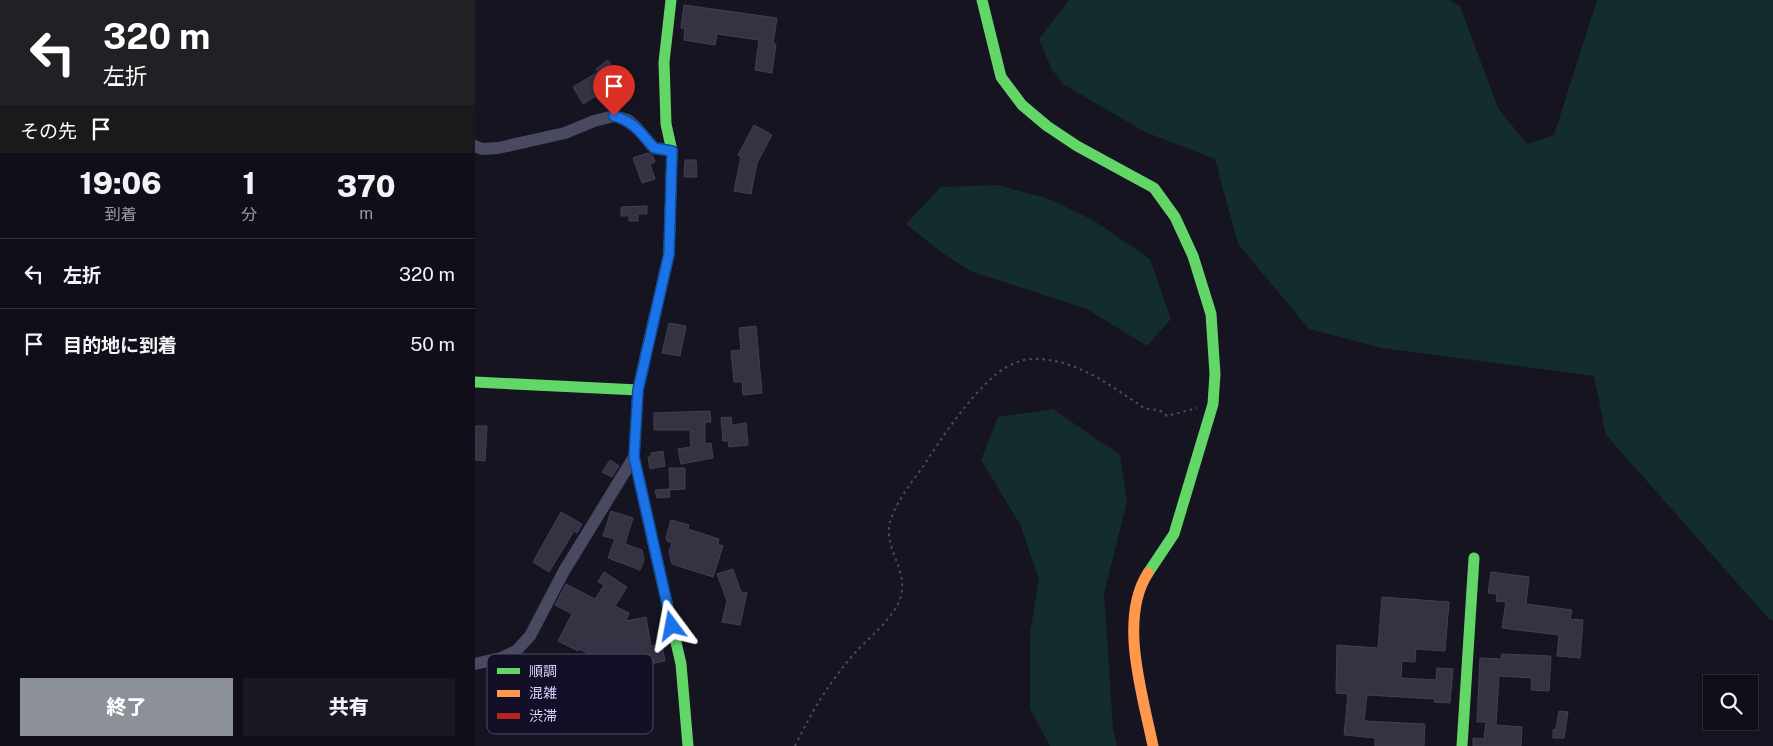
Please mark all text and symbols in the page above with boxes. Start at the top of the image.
text: 320 m [103,16,210,57]
icon: left [20,20,85,85]
text: 左折 [103,63,147,89]
pin [593,65,635,116]
icon: arrive [600,72,628,100]
icon: arrive [87,115,115,143]
text: その先 [20,120,77,142]
text: 19:06 [80,165,162,201]
text: 1 [243,165,256,201]
text: 370 [337,168,395,204]
text: m [359,204,373,223]
text: 到着 [105,205,137,224]
text: 分 [241,205,257,224]
icon: left [20,260,48,288]
text: 320 m [399,263,455,285]
text: 左折 [63,264,101,286]
icon: arrive [20,330,48,358]
text: 50 m [410,333,455,355]
text: 目的地に到着 [63,334,177,356]
position arrow [645,599,697,651]
legend [487,654,653,734]
text: 順調 [529,663,557,679]
map controls [1703,675,1758,730]
button: search [1703,675,1758,730]
button: 終了 [20,678,233,736]
button: 共有 [243,678,455,736]
text: 混雑 [529,685,557,701]
text: 渋滞 [529,708,557,724]

